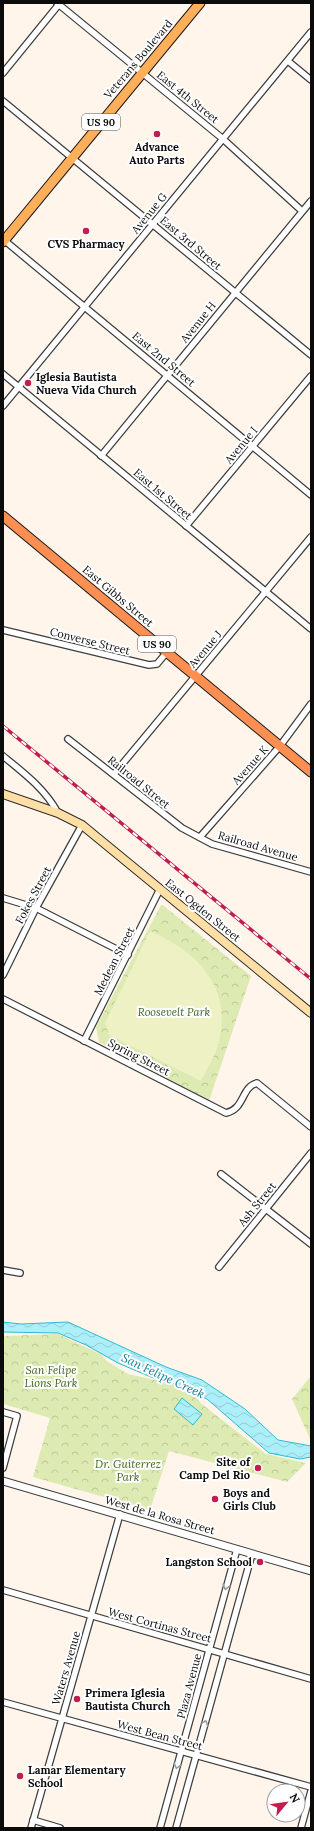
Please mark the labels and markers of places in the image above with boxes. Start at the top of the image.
marker: Advance Auto Parts [152,129,162,139]
place label: Advance Auto Parts [129,140,185,167]
marker: CVS Pharmacy [81,226,91,236]
place label: CVS Pharmacy [47,237,126,251]
place label: Iglesia Bautista Nueva Vida Church [36,370,137,397]
marker: Iglesia Bautista Nueva Vida Church [23,378,33,388]
place label: Site of Camp Del Rio [179,1455,251,1482]
marker: Site of Camp Del Rio [253,1463,263,1473]
place label: Boys and Girls Club [223,1486,276,1513]
marker: Boys and Girls Club [210,1494,220,1504]
place label: Langston School [166,1555,253,1569]
marker: Langston School [255,1557,265,1567]
place label: Primera Iglesia Bautista Church [85,1686,170,1713]
marker: Primera Iglesia Bautista Church [72,1694,82,1704]
place label: Lamar Elementary School [28,1763,126,1790]
marker: Lamar Elementary School [15,1771,25,1781]

